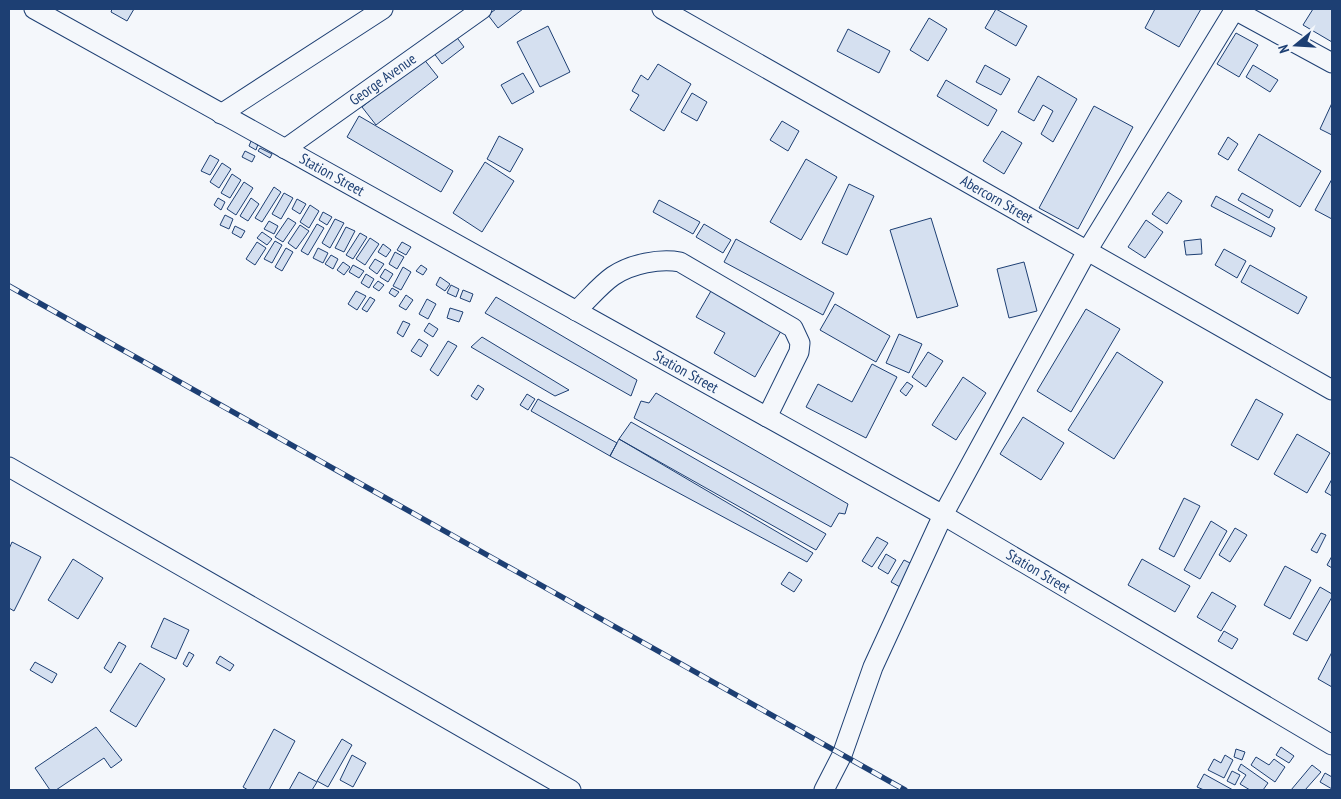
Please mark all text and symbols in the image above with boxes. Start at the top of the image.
north arrow [1271,20,1321,70]
text: N [1274,43,1293,55]
street label: George Avenue [345,49,420,109]
street label: Station Street [296,149,368,200]
street label: Abercorn Street [957,171,1037,227]
street label: Station Street [650,346,722,397]
street label: Station Street [1003,545,1074,597]

